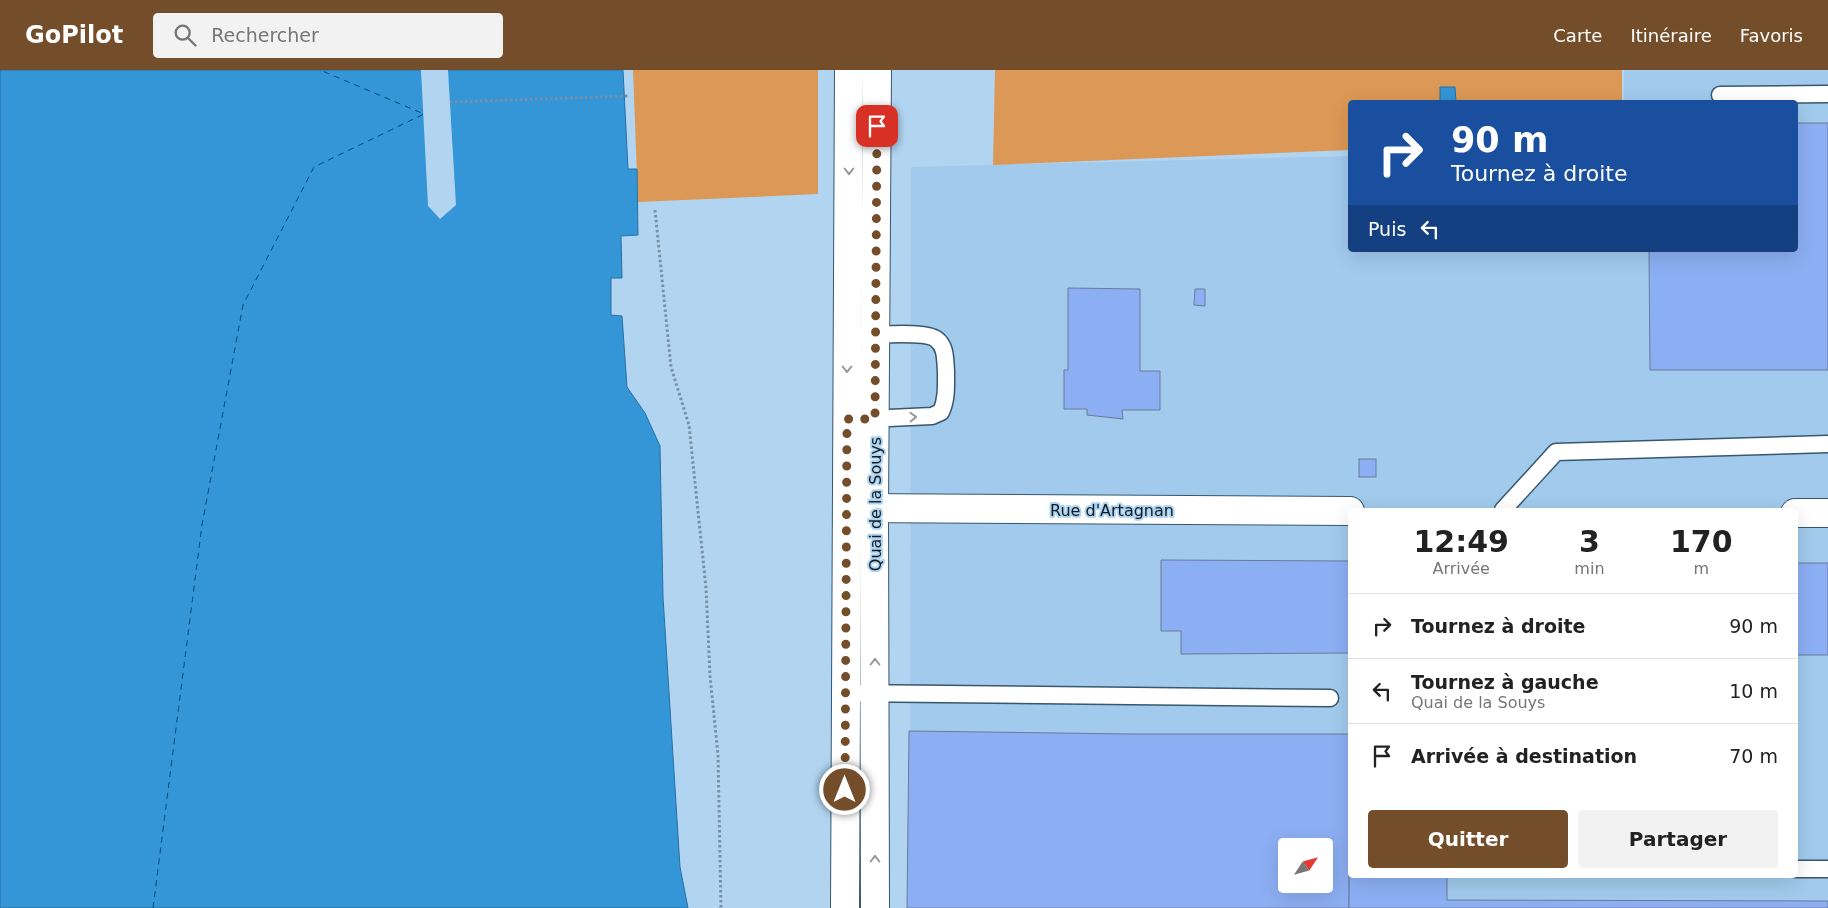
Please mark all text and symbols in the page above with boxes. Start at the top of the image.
search box [153,13,503,58]
text: GoPilot [25,21,123,49]
icon: search [171,21,199,49]
text: Rechercher [211,24,319,46]
text: Carte [1553,25,1602,46]
text: Itinéraire [1630,25,1712,46]
text: Favoris [1740,25,1803,46]
pin [856,105,898,147]
icon: arrive [863,112,891,140]
icon: right [1368,120,1433,185]
text: 90 m [1451,120,1548,160]
text: Tournez à droite [1451,161,1628,186]
one-way arrow [844,168,854,175]
icon: left [1416,215,1444,243]
text: Puis [1368,218,1406,240]
one-way arrow [842,365,852,373]
one-way arrow [910,412,918,423]
street label: Quai de la Souys [866,437,885,571]
street label: Rue d'Artagnan [1050,501,1174,520]
text: 12:49 [1413,524,1509,559]
text: 3 [1579,524,1600,559]
text: 170 [1670,524,1733,559]
text: Arrivée [1432,559,1490,578]
text: min [1574,559,1605,578]
text: m [1693,559,1709,578]
icon: right [1368,612,1396,640]
text: Tournez à droite [1411,615,1585,637]
text: 90 m [1729,615,1778,637]
one-way arrow [870,658,880,666]
text: Tournez à gauche [1411,671,1599,693]
icon: left [1368,677,1396,705]
text: 10 m [1729,680,1778,702]
text: Quai de la Souys [1411,693,1545,712]
icon: arrive [1368,742,1396,770]
text: Arrivée à destination [1411,745,1637,767]
text: 70 m [1729,745,1778,767]
position arrow [818,763,870,815]
button: Quitter [1368,810,1568,868]
button: Partager [1578,810,1778,868]
north arrow [1278,838,1332,892]
map controls [1278,838,1333,893]
one-way arrow [870,855,880,863]

